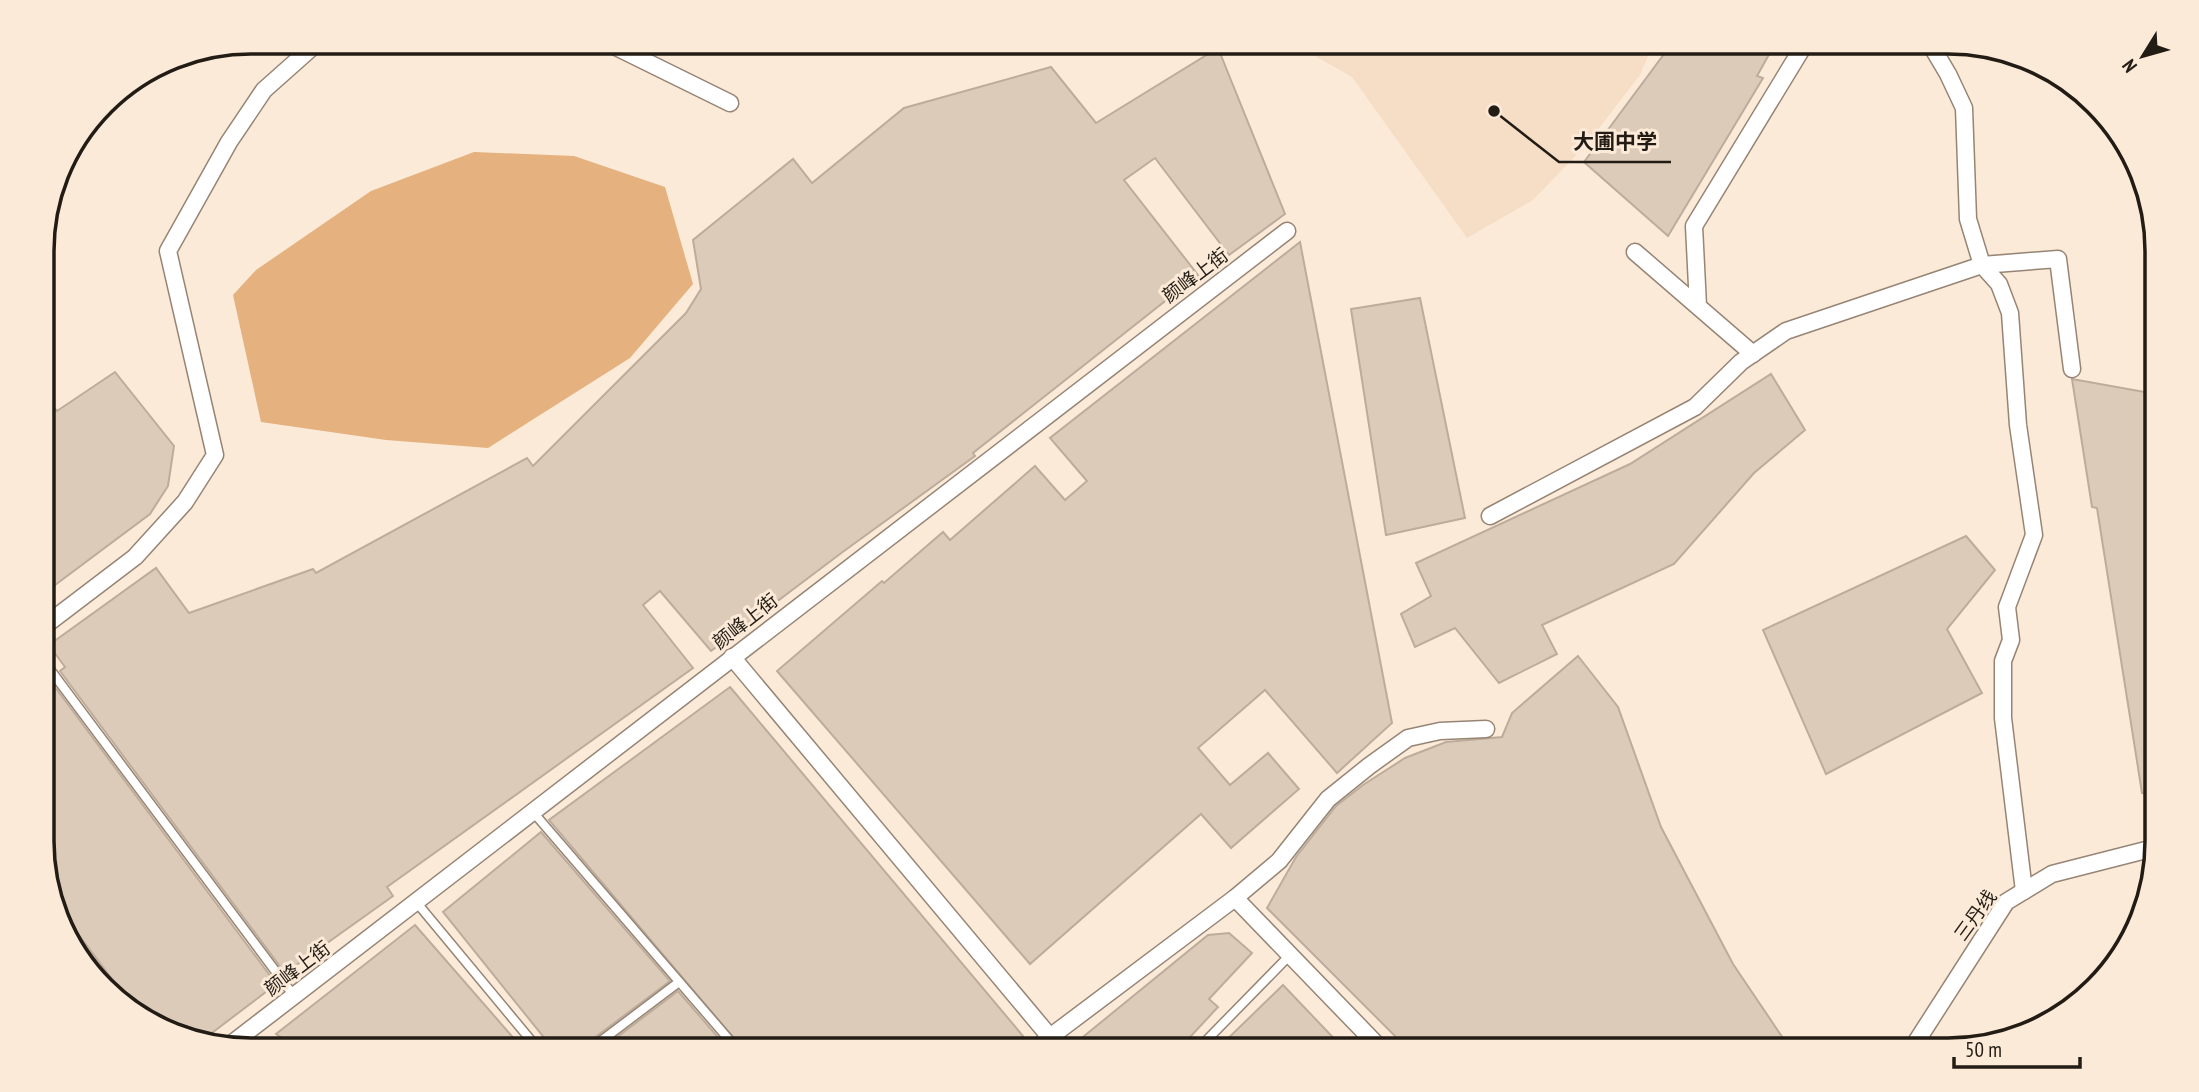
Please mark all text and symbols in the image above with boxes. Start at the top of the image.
north arrow [2108,21,2178,91]
text: N [2117,55,2142,78]
callout: 大圃中学 [1559,120,1671,162]
text: 大圃中学 [1573,128,1657,155]
street label: 颜峰上街 [1157,243,1233,307]
street label: 颜峰上街 [708,588,782,654]
street label: 三丹线 [1949,885,2001,945]
street label: 颜峰上街 [259,936,335,1000]
scale bar [1954,1026,2080,1070]
text: 50 m [1965,1036,2002,1063]

